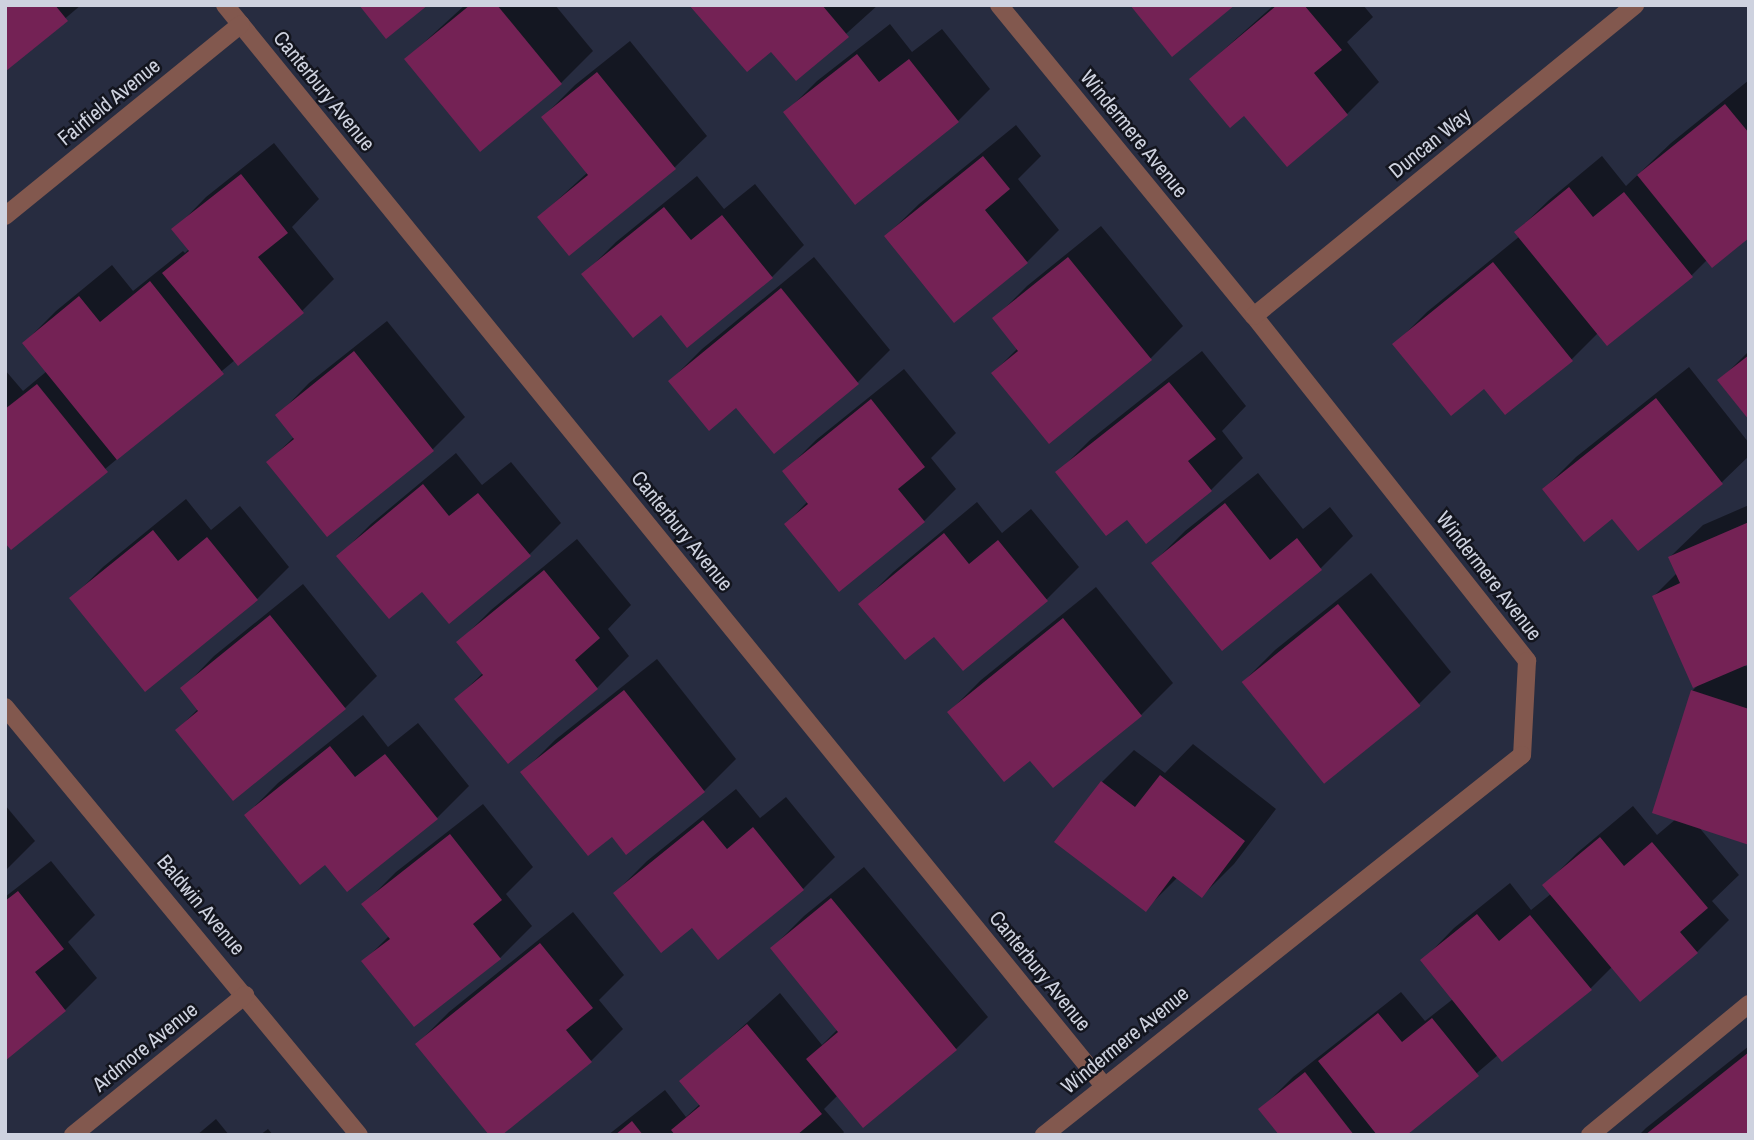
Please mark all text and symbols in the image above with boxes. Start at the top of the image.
street label: Canterbury Avenue [268,26,380,156]
street label: Fairfield Avenue [52,53,166,151]
street label: Windermere Avenue [1075,65,1193,203]
street label: Duncan Way [1384,102,1476,184]
street label: Canterbury Avenue [626,466,738,596]
street label: Windermere Avenue [1431,506,1547,646]
street label: Baldwin Avenue [151,849,251,961]
street label: Canterbury Avenue [984,906,1096,1036]
street label: Windermere Avenue [1056,981,1194,1099]
street label: Ardmore Avenue [87,997,203,1097]

